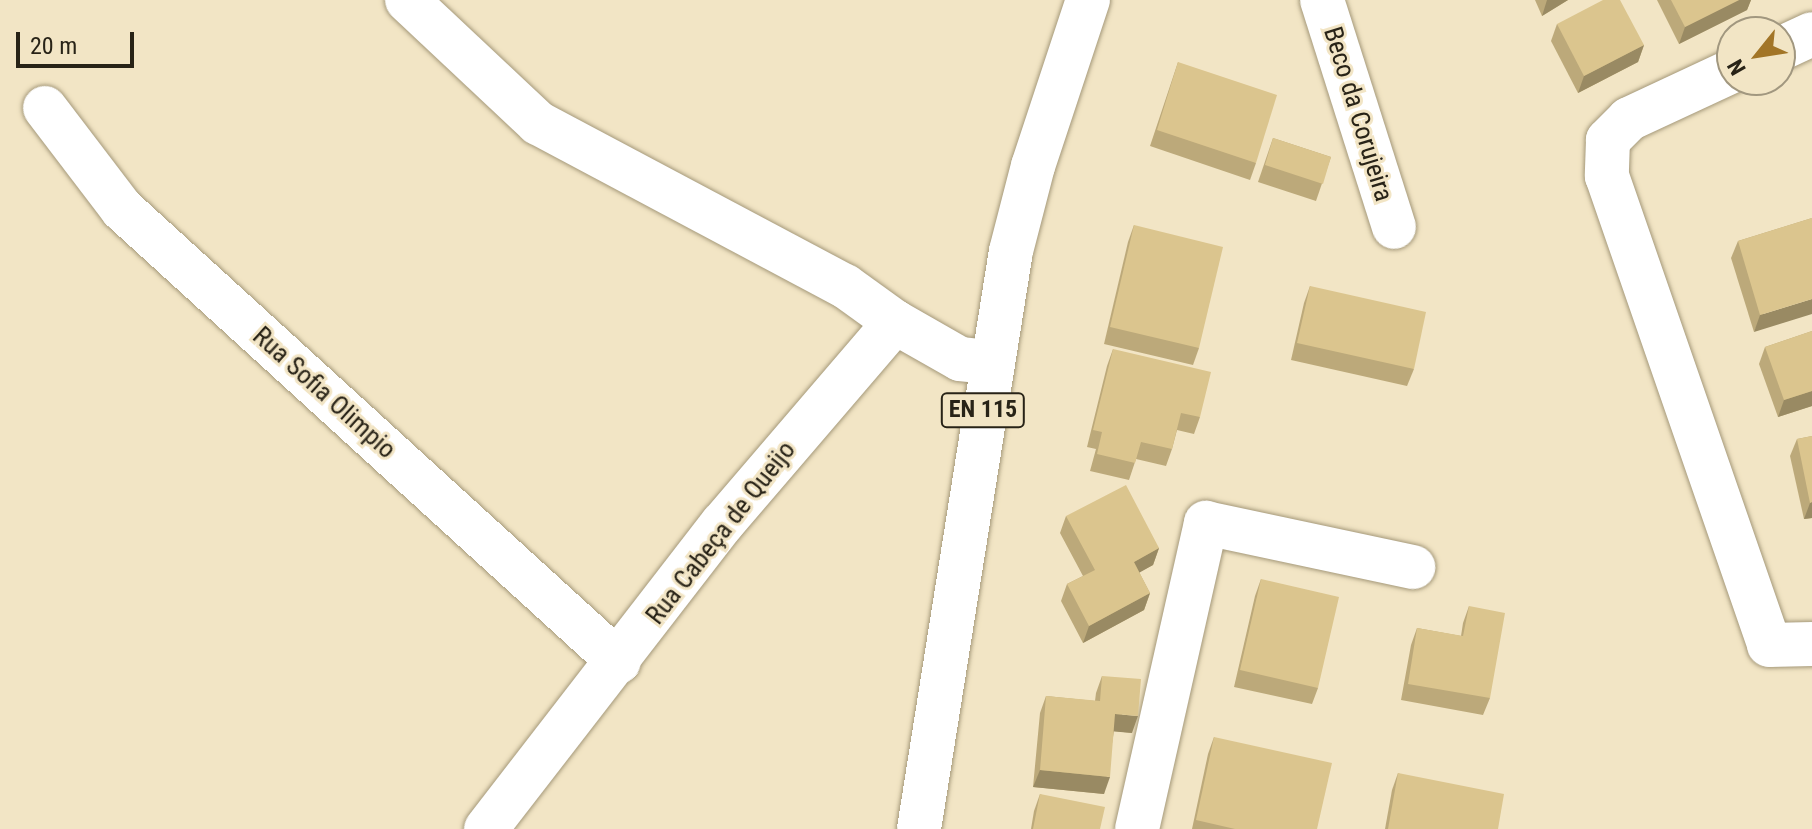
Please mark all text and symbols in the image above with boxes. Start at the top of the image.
scale bar [20,16,138,66]
north arrow [1716,16,1796,96]
street label: Beco da Corujeira [1317,23,1399,205]
text: 20 m [30,32,77,60]
text: N [1722,55,1751,79]
street label: Rua Sofia Olimpio [246,321,402,465]
road number: EN 115 [939,390,1027,430]
street label: Rua Cabeça de Queijo [640,435,802,631]

